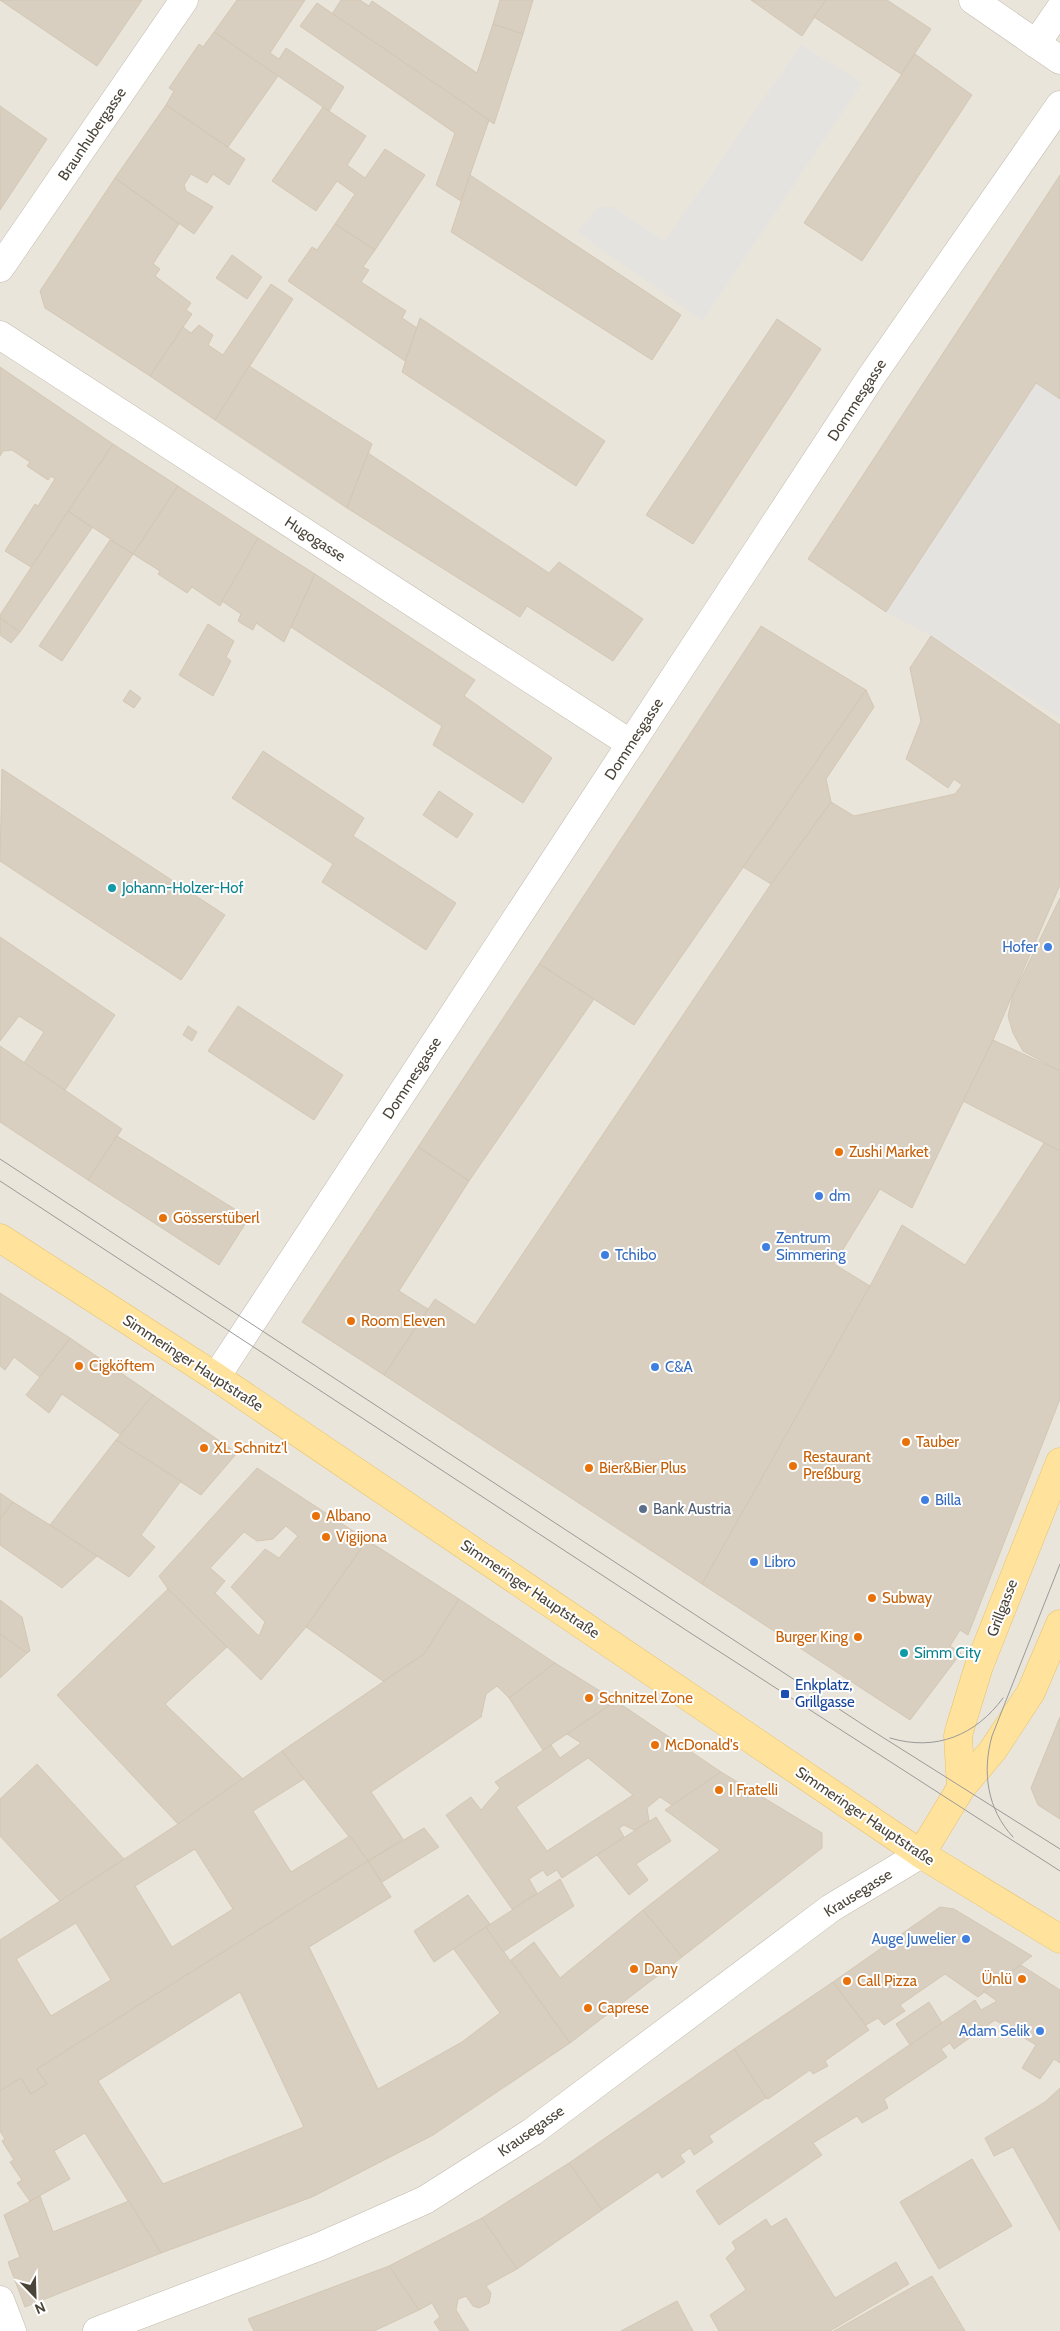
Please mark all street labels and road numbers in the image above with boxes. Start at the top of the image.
street label: Braunhubergasse [54,84,130,184]
street label: Dommesgasse [824,355,890,444]
street label: Hugogasse [281,513,349,565]
street label: Dommesgasse [601,694,667,783]
street label: Dommesgasse [379,1033,445,1122]
street label: Simmeringer Hauptstraße [120,1311,267,1415]
street label: Simmeringer Hauptstraße [457,1536,603,1642]
street label: Grillgasse [983,1577,1021,1639]
street label: Simmeringer Hauptstraße [792,1763,938,1869]
street label: Krausegasse [821,1865,896,1921]
street label: Krausegasse [494,2101,568,2160]

